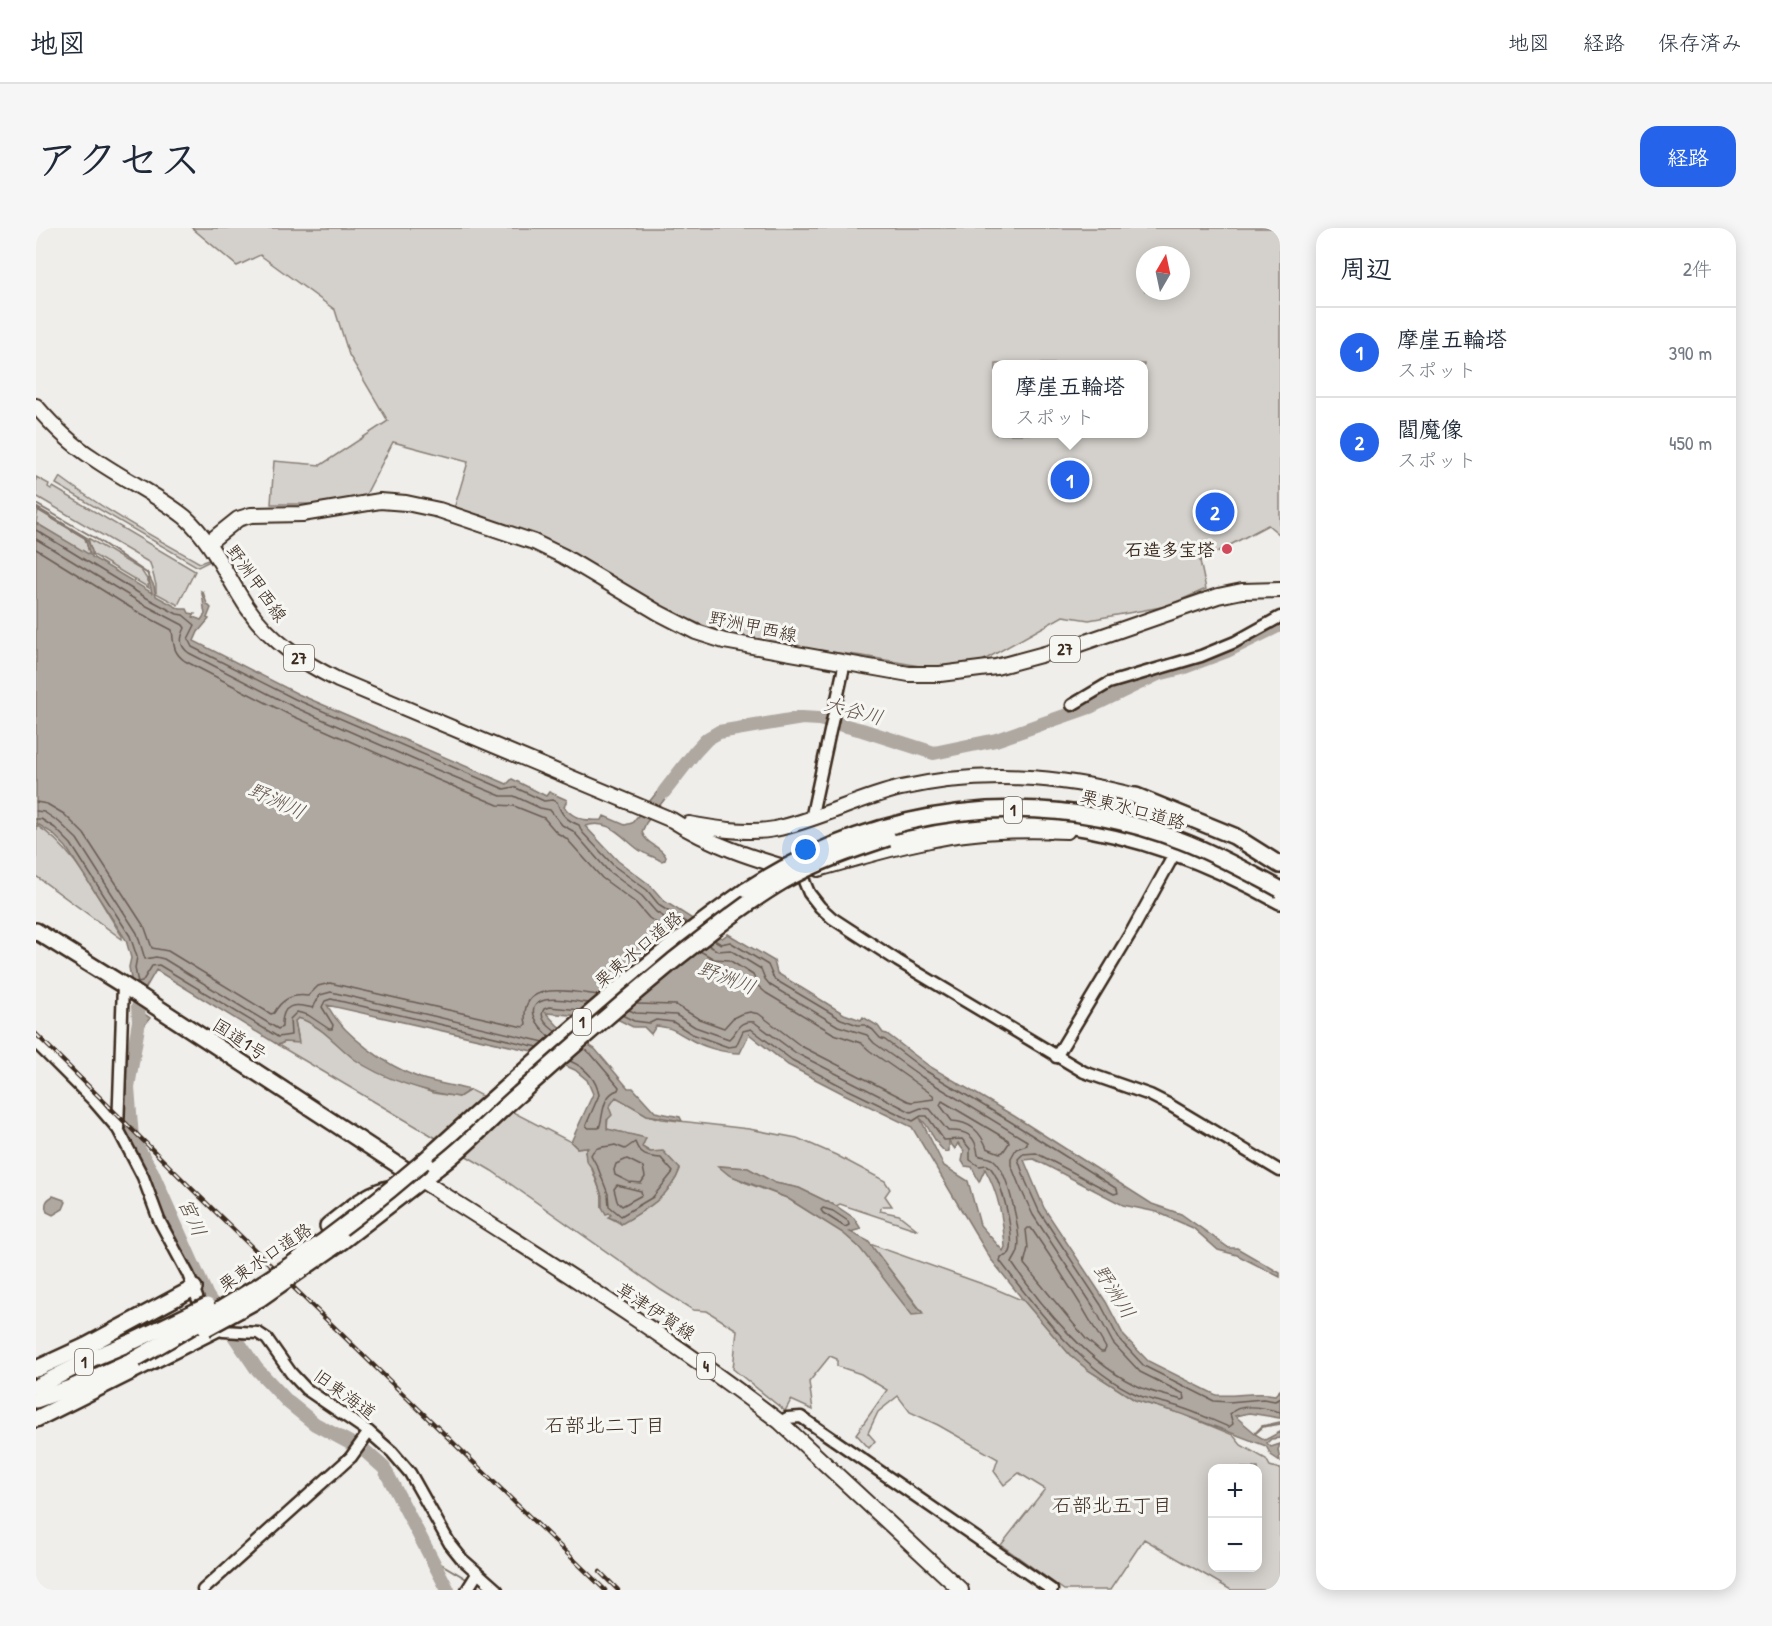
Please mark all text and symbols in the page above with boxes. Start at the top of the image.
text: 地図 [30,24,86,62]
text: 地図 [1508,28,1550,57]
text: 経路 [1583,28,1625,57]
text: 保存済み [1658,28,1742,57]
button: 経路 [1640,126,1736,187]
text: アクセス [36,130,201,187]
north arrow [1136,246,1190,300]
text: 周辺 [1340,251,1392,286]
text: 2件 [1683,255,1712,282]
text: 摩崖五輪塔 [1397,324,1507,354]
text: 1 [1356,339,1363,366]
text: 390 m [1669,339,1712,366]
text: スポット [1397,356,1477,383]
popup [992,360,1148,438]
text: 摩崖五輪塔 [1015,371,1125,401]
text: スポット [1015,403,1095,430]
text: 閻魔像 [1397,414,1463,444]
text: 2 [1355,429,1364,456]
text: 450 m [1669,429,1712,456]
text: スポット [1397,446,1477,473]
pin: 1 [1050,458,1090,502]
pin: 2 [1196,490,1234,534]
place label: 石造多宝塔 [1125,537,1215,562]
street label: 野洲甲西線 [221,539,293,627]
marker: 石造多宝塔 [1220,542,1234,556]
street label: 野洲甲西線 [706,604,800,648]
road number: 27 [1050,636,1080,662]
road number: 27 [284,645,314,671]
water label: 大谷川 [822,689,886,731]
water label: 野洲川 [244,775,310,825]
street label: 栗東水口道路 [1078,783,1188,835]
road number: 1 [1004,797,1022,823]
your location [791,835,820,864]
street label: 栗東水口道路 [589,905,687,993]
water label: 野洲川 [694,954,760,1000]
road number: 1 [573,1009,591,1035]
street label: 国道1号 [208,1012,272,1066]
water label: 宮川 [173,1193,213,1241]
street label: 栗東水口道路 [213,1216,317,1298]
water label: 野洲川 [1088,1258,1142,1324]
street label: 草津伊賀線 [611,1276,701,1346]
road number: 1 [75,1349,93,1375]
road number: 4 [697,1353,715,1379]
street label: 旧東海道 [309,1363,381,1425]
district label: 石部北二丁目 [545,1411,665,1438]
map controls [1208,1464,1262,1572]
button: + [1208,1464,1262,1518]
district label: 石部北五丁目 [1052,1491,1172,1518]
button: − [1208,1518,1262,1572]

